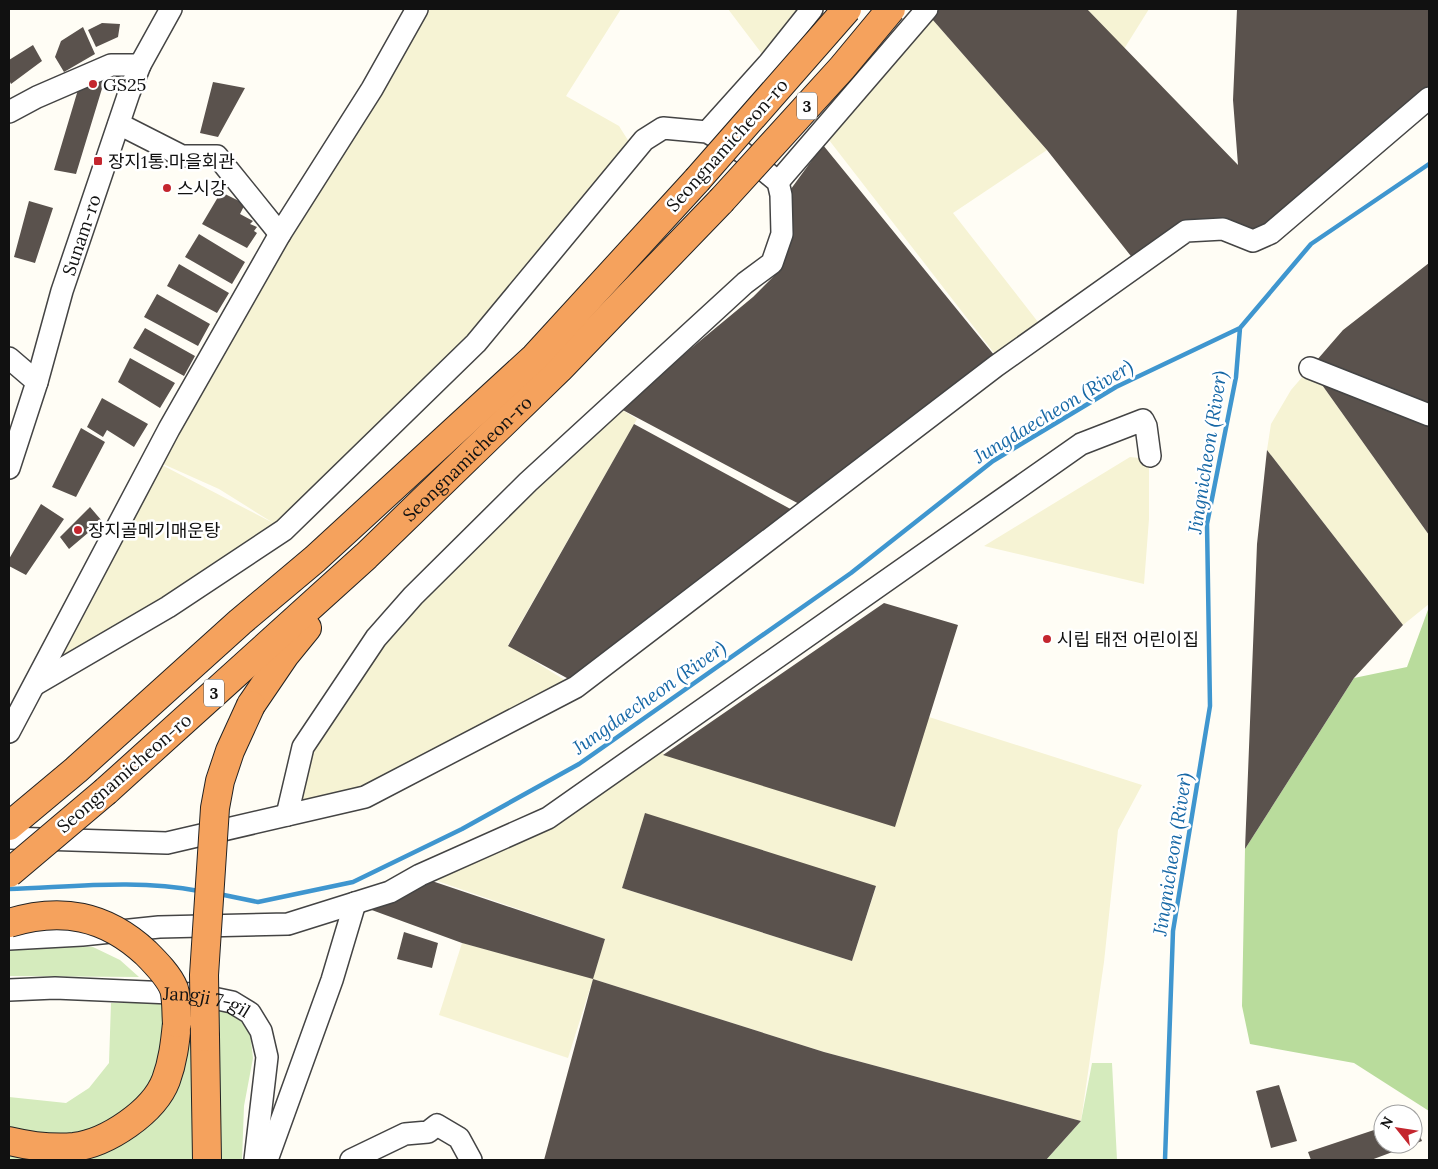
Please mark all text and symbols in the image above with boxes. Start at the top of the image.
place label: GS25 [103,73,146,96]
street label: Seongnamicheon-ro [661,74,793,216]
marker: GS25 [87,78,99,90]
road number: 3 [797,92,817,120]
place label: 장지1통.마을회관 [108,150,235,173]
marker: 장지1통.마을회관 [92,155,104,167]
place label: 스시강 [177,177,227,200]
marker: 스시강 [161,182,173,194]
street label: Sunam-ro [57,191,105,279]
water label: Jungdaecheon (River) [968,354,1138,469]
water label: Jingnicheon (River) [1182,369,1233,536]
street label: Seongnamicheon-ro [397,390,536,526]
place label: 장지골메기매운탕 [88,519,220,542]
marker: 장지골메기매운탕 [72,524,84,536]
place label: 시립 태전 어린이집 [1057,628,1199,651]
marker: 시립 태전 어린이집 [1041,633,1053,645]
water label: Jungdaecheon (River) [567,635,731,760]
road number: 3 [204,680,224,706]
street label: Seongnamicheon-ro [52,708,196,838]
water label: Jingnicheon (River) [1147,771,1198,938]
street label: Jangji 7-gil [162,981,255,1022]
north arrow [1373,1104,1423,1154]
text: N [1376,1113,1397,1132]

